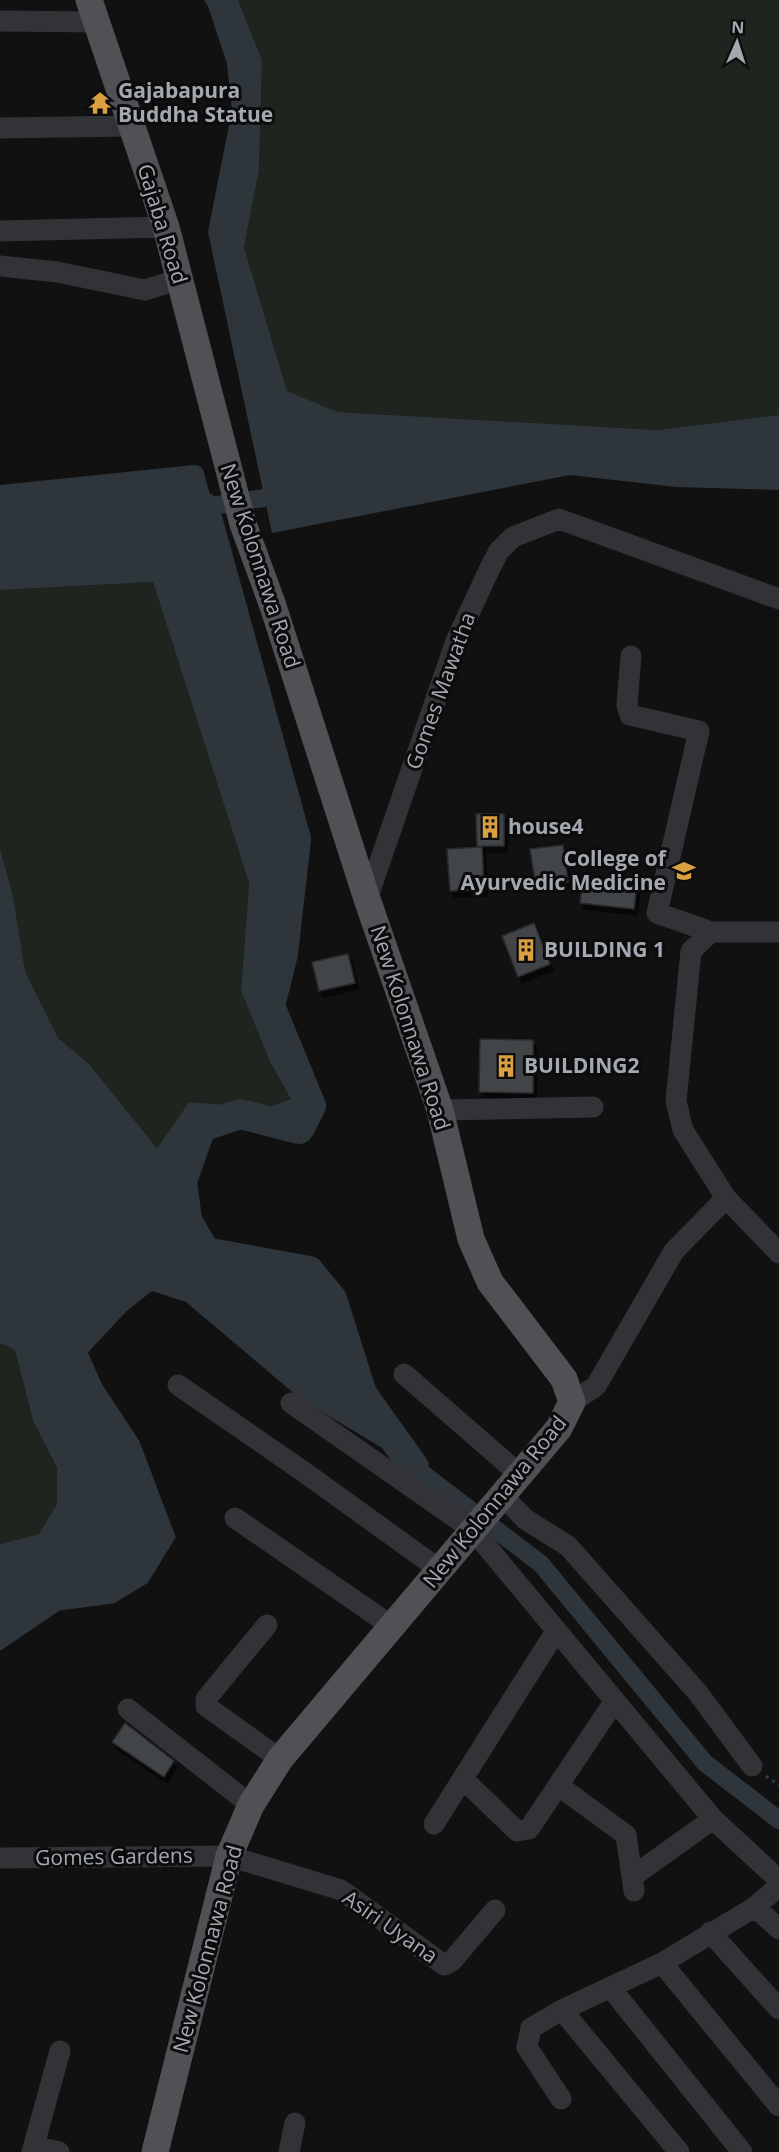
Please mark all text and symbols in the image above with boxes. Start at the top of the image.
north arrow [707,12,767,72]
text: N [731,16,745,38]
place label: Gajabapura Buddha Statue [118,76,273,128]
temple icon: Gajabapura Buddha Statue [87,90,113,116]
street label: Gajaba Road [131,160,194,287]
street label: New Kolonnawa Road [215,460,307,672]
street label: Gomes Mawatha [399,608,481,773]
place label: house4 [508,812,583,840]
building icon: house4 [477,814,503,840]
place label: College of Ayurvedic Medicine [461,844,668,896]
school or university icon: College of Ayurvedic Medicine [671,858,697,884]
street label: New Kolonnawa Road [365,922,457,1134]
place label: BUILDING 1 [544,935,665,963]
building icon: BUILDING 1 [513,937,539,963]
place label: BUILDING2 [524,1051,640,1079]
building icon: BUILDING2 [493,1053,519,1079]
street label: New Kolonnawa Road [416,1410,572,1593]
street label: Gomes Gardens [35,1841,193,1871]
street label: New Kolonnawa Road [166,1842,248,2056]
street label: Asiri Uyana [337,1883,444,1969]

